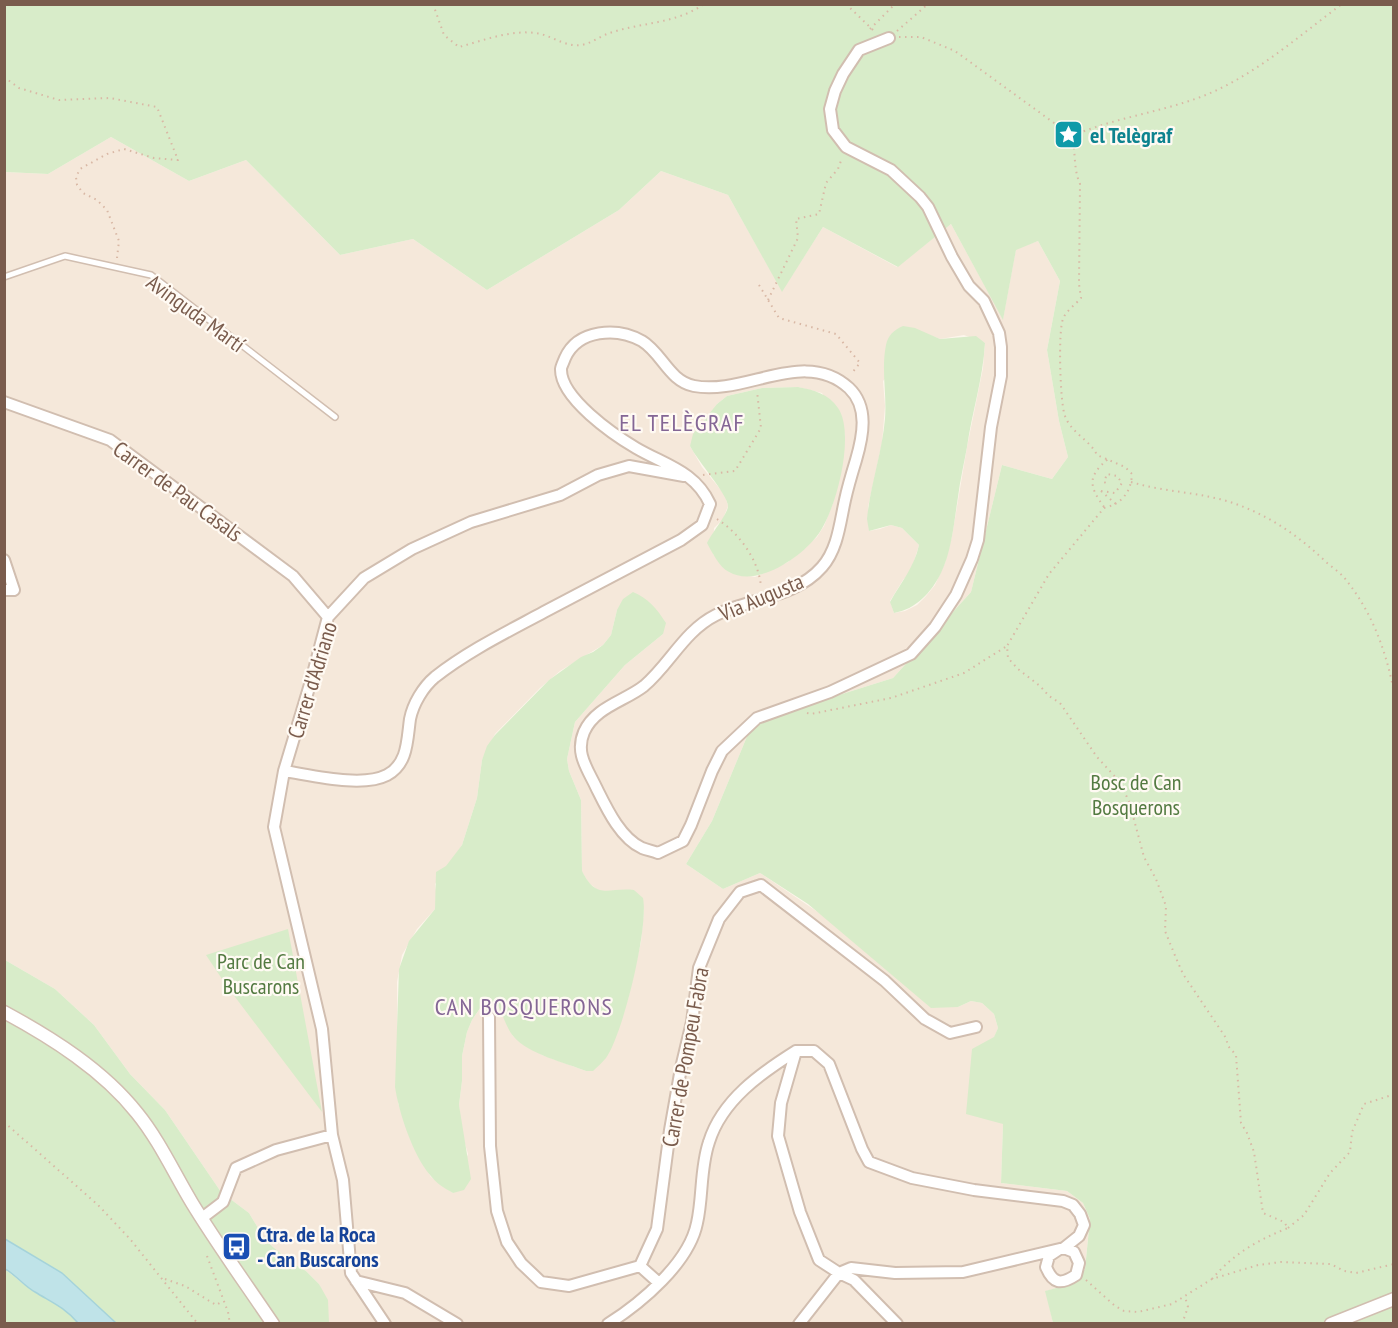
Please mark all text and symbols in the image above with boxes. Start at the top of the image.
place icon: el Telègraf [1053,119,1085,151]
place label: el Telègraf [1090,121,1173,149]
street label: Avinguda Martí [141,268,251,358]
district label: EL TELÈGRAF [619,407,745,438]
street label: Carrer de Pau Casals [108,435,248,547]
street label: Via Augusta [714,567,807,628]
street label: Carrer d'Adriano [281,618,343,742]
park label: Bosc de Can Bosquerons [1091,768,1181,821]
park label: Parc de Can Buscarons [217,947,305,1000]
street label: Carrer de Pompeu Fabra [655,965,715,1149]
district label: CAN BOSQUERONS [435,991,613,1022]
place label: Ctra. de la Roca - Can Buscarons [257,1220,379,1273]
bus stop icon: Ctra. de la Roca - Can Buscarons [220,1231,252,1263]

